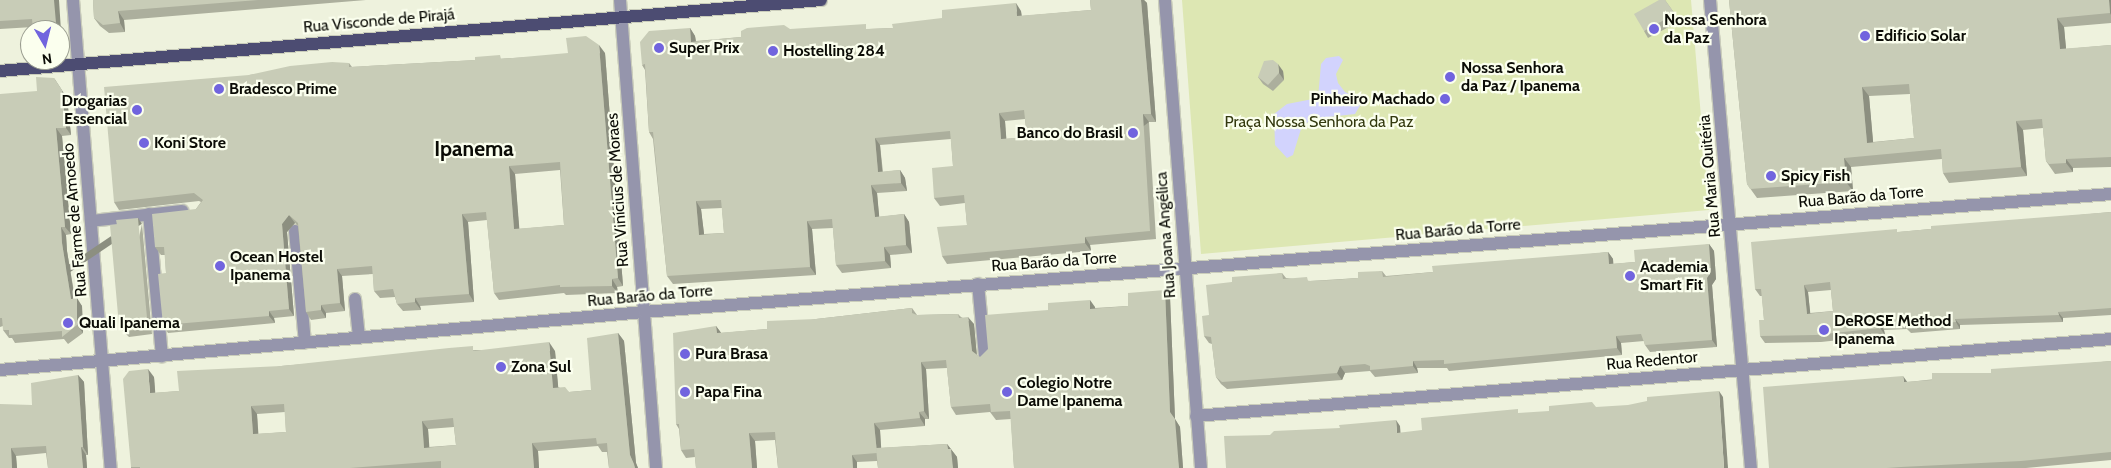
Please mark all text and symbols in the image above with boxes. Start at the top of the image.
street label: Rua Visconde de Pirajá [302,5,456,37]
place label: Nossa Senhora da Paz [1664,10,1767,48]
north arrow [20,20,70,70]
marker: Nossa Senhora da Paz [1648,23,1660,35]
place label: Edificio Solar [1875,26,1966,46]
marker: Edificio Solar [1859,30,1871,42]
place label: Super Prix [669,38,740,58]
place label: Hostelling 284 [783,41,885,61]
marker: Super Prix [653,42,665,54]
marker: Hostelling 284 [767,45,779,57]
text: N [41,49,53,68]
place label: Nossa Senhora da Paz / Ipanema [1461,58,1580,96]
marker: Nossa Senhora da Paz / Ipanema [1443,70,1457,84]
place label: Bradesco Prime [229,79,337,99]
marker: Bradesco Prime [213,83,225,95]
place label: Pinheiro Machado [1311,89,1435,109]
place label: Drogarias Essencial [62,91,127,129]
marker: Pinheiro Machado [1439,93,1451,105]
marker: Drogarias Essencial [131,104,143,116]
street label: Rua Vinícius de Moraes [603,112,633,268]
park label: Praça Nossa Senhora da Paz [1224,112,1414,132]
street label: Rua Maria Quitéria [1695,114,1725,238]
place label: Banco do Brasil [1017,123,1123,143]
marker: Banco do Brasil [1127,127,1139,139]
place label: Koni Store [154,133,226,153]
district label: Ipanema [434,136,514,162]
marker: Koni Store [138,137,150,149]
street label: Rua Farme de Amoedo [59,142,91,298]
place label: Spicy Fish [1781,166,1850,186]
marker: Spicy Fish [1765,170,1777,182]
street label: Rua Joana Angélica [1152,171,1180,299]
street label: Rua Barão da Torre [1798,182,1924,212]
street label: Rua Barão da Torre [1395,215,1521,245]
place label: Ocean Hostel Ipanema [230,247,323,285]
street label: Rua Barão da Torre [991,248,1117,276]
place label: Academia Smart Fit [1640,257,1708,295]
marker: Ocean Hostel Ipanema [214,260,226,272]
marker: Academia Smart Fit [1624,270,1636,282]
street label: Rua Barão da Torre [587,281,713,311]
place label: DeROSE Method Ipanema [1834,311,1951,349]
place label: Quali Ipanema [79,313,180,333]
marker: Quali Ipanema [61,316,75,330]
marker: DeROSE Method Ipanema [1818,324,1830,336]
place label: Pura Brasa [695,344,768,364]
street label: Rua Redentor [1605,347,1699,375]
marker: Pura Brasa [679,348,691,360]
place label: Zona Sul [511,357,571,377]
marker: Zona Sul [495,361,507,373]
place label: Colegio Notre Dame Ipanema [1017,373,1123,411]
place label: Papa Fina [695,382,762,402]
marker: Papa Fina [679,386,691,398]
marker: Colegio Notre Dame Ipanema [1001,386,1013,398]

